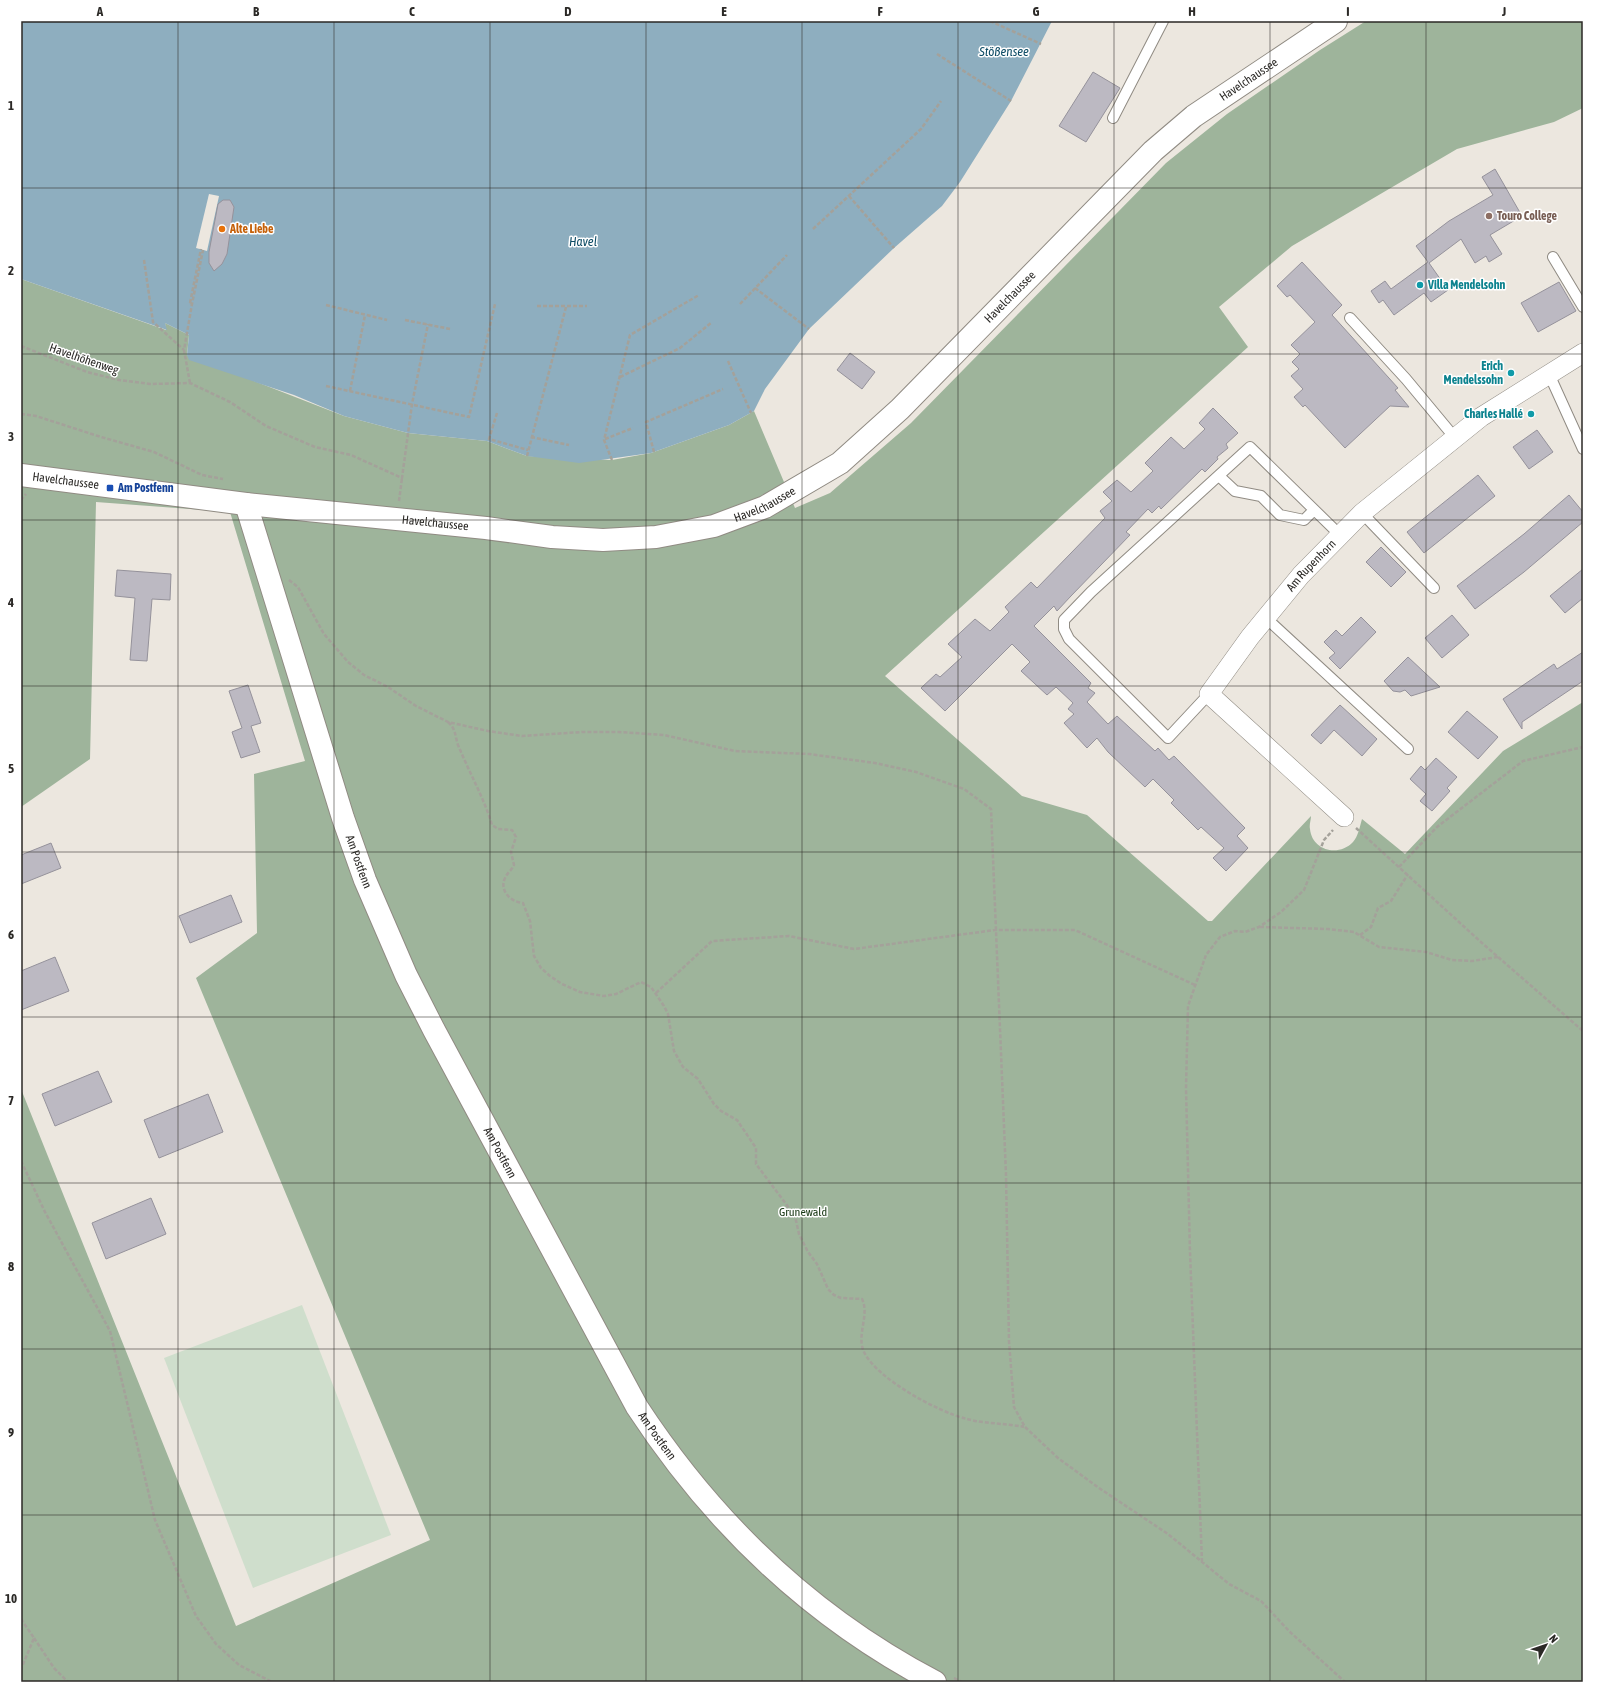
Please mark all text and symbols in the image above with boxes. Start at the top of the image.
text: A [96,4,104,19]
text: B [253,4,260,19]
text: C [409,4,415,19]
text: D [564,4,572,19]
text: E [721,4,727,19]
text: F [877,4,883,19]
text: G [1033,4,1040,19]
text: H [1188,4,1196,19]
text: I [1346,4,1350,19]
text: J [1501,4,1506,19]
water label: Stößensee [978,44,1029,59]
street label: Havelchaussee [1217,55,1280,104]
text: 1 [8,98,14,113]
place label: Touro College [1497,209,1557,223]
marker: Touro College [1484,211,1494,221]
place label: Alte Liebe [229,222,274,236]
marker: Alte Liebe [217,224,227,234]
water label: Havel [569,234,597,249]
text: 2 [8,263,14,278]
street label: Havelchaussee [982,268,1038,326]
place label: Villa Mendelsohn [1427,278,1506,292]
marker: Villa Mendelsohn [1415,280,1425,290]
street label: Havelhöhenweg [48,341,121,378]
place label: Erich Mendelssohn [1444,359,1503,387]
marker: Erich Mendelssohn [1506,368,1516,378]
place label: Charles Hallé [1464,407,1524,421]
marker: Charles Hallé [1526,409,1536,419]
text: 3 [8,429,14,444]
street label: Havelchaussee [32,470,100,492]
place label: Am Postfenn [117,481,174,495]
marker: Am Postfenn [105,483,115,493]
street label: Havelchaussee [732,484,798,525]
street label: Havelchaussee [401,513,469,533]
street label: Am Rupenhorn [1283,537,1339,594]
text: 4 [7,595,14,610]
text: 5 [8,761,14,776]
street label: Am Postfenn [343,833,375,891]
text: 6 [8,927,14,942]
text: 7 [8,1093,14,1108]
street label: Am Postfenn [481,1125,519,1181]
park label: Grunewald [779,1205,827,1219]
text: 8 [8,1259,14,1274]
street label: Am Postfenn [635,1409,679,1463]
text: 9 [8,1425,14,1440]
text: 10 [5,1591,17,1606]
north arrow [1526,1625,1566,1665]
text: N [1547,1632,1560,1645]

